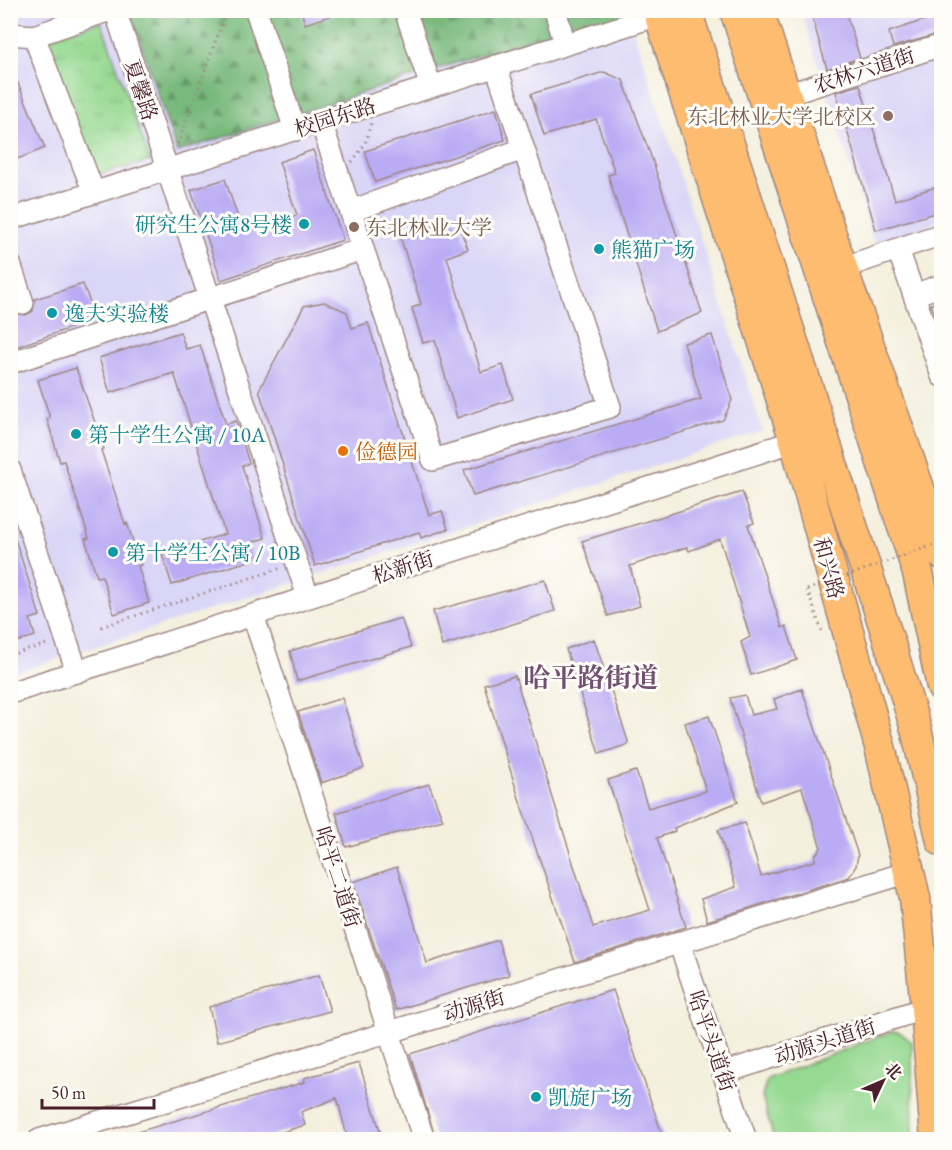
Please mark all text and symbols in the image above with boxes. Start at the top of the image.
street label: 农林六道街 [810,41,918,99]
street label: 夏馨路 [118,56,164,124]
street label: 校园东路 [291,91,379,143]
place label: 东北林业大学北校区 [687,103,876,130]
marker: 东北林业大学北校区 [881,109,895,123]
place label: 研究生公寓8号楼 [135,211,292,238]
place label: 东北林业大学 [366,214,492,241]
marker: 研究生公寓8号楼 [297,217,311,231]
marker: 东北林业大学 [347,220,361,234]
place label: 熊猫广场 [611,236,695,263]
marker: 熊猫广场 [592,242,606,256]
place label: 逸夫实验楼 [64,300,169,327]
marker: 逸夫实验楼 [45,306,59,320]
place label: 第十学生公寓 / 10A [88,421,266,448]
marker: 第十学生公寓 / 10A [69,427,83,441]
place label: 俭德园 [355,438,418,465]
marker: 俭德园 [336,444,350,458]
street label: 和兴路 [808,534,850,602]
place label: 第十学生公寓 / 10B [125,539,300,566]
street label: 松新街 [369,544,437,590]
marker: 第十学生公寓 / 10B [106,545,120,559]
district label: 哈平路街道 [524,660,659,695]
street label: 哈平二道街 [309,823,367,931]
street label: 动源街 [440,983,508,1027]
street label: 哈平头道街 [682,987,742,1095]
street label: 动源头道街 [771,1012,879,1070]
north arrow [853,1051,913,1111]
text: 北 [880,1058,907,1084]
scale bar [42,1072,154,1110]
text: 50 m [51,1081,86,1104]
place label: 凯旋广场 [548,1084,632,1111]
marker: 凯旋广场 [529,1090,543,1104]

